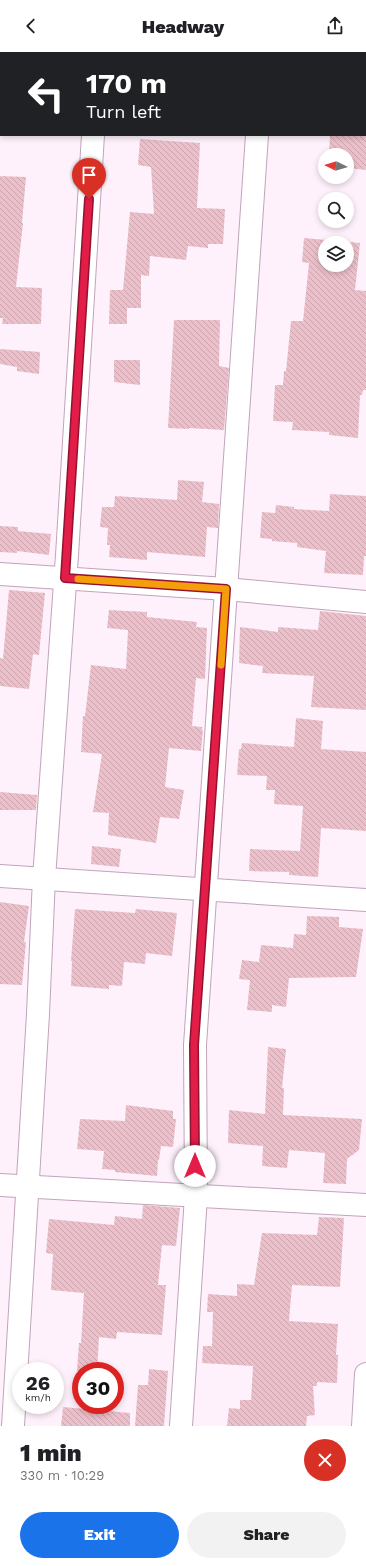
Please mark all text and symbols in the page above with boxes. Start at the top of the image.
icon: back [20,15,42,37]
icon: share [324,15,346,37]
text: Headway [142,16,224,37]
text: 170 m [86,67,167,100]
icon: left [20,68,72,120]
text: Turn left [86,101,161,122]
north arrow [318,148,354,184]
map controls [318,148,354,272]
pin [72,158,106,199]
icon: arrive [78,164,100,186]
button: search [318,192,354,228]
button: layers [318,236,354,272]
position arrow [174,1145,216,1187]
speed limit sign: 30 [72,1362,124,1414]
text: 26 [26,1371,50,1395]
text: km/h [25,1392,51,1403]
text: 1 min [20,1439,82,1467]
button: close [304,1439,346,1481]
text: 330 m · 10:29 [20,1468,104,1483]
button: Exit [20,1512,179,1558]
button: Share [187,1512,346,1558]

